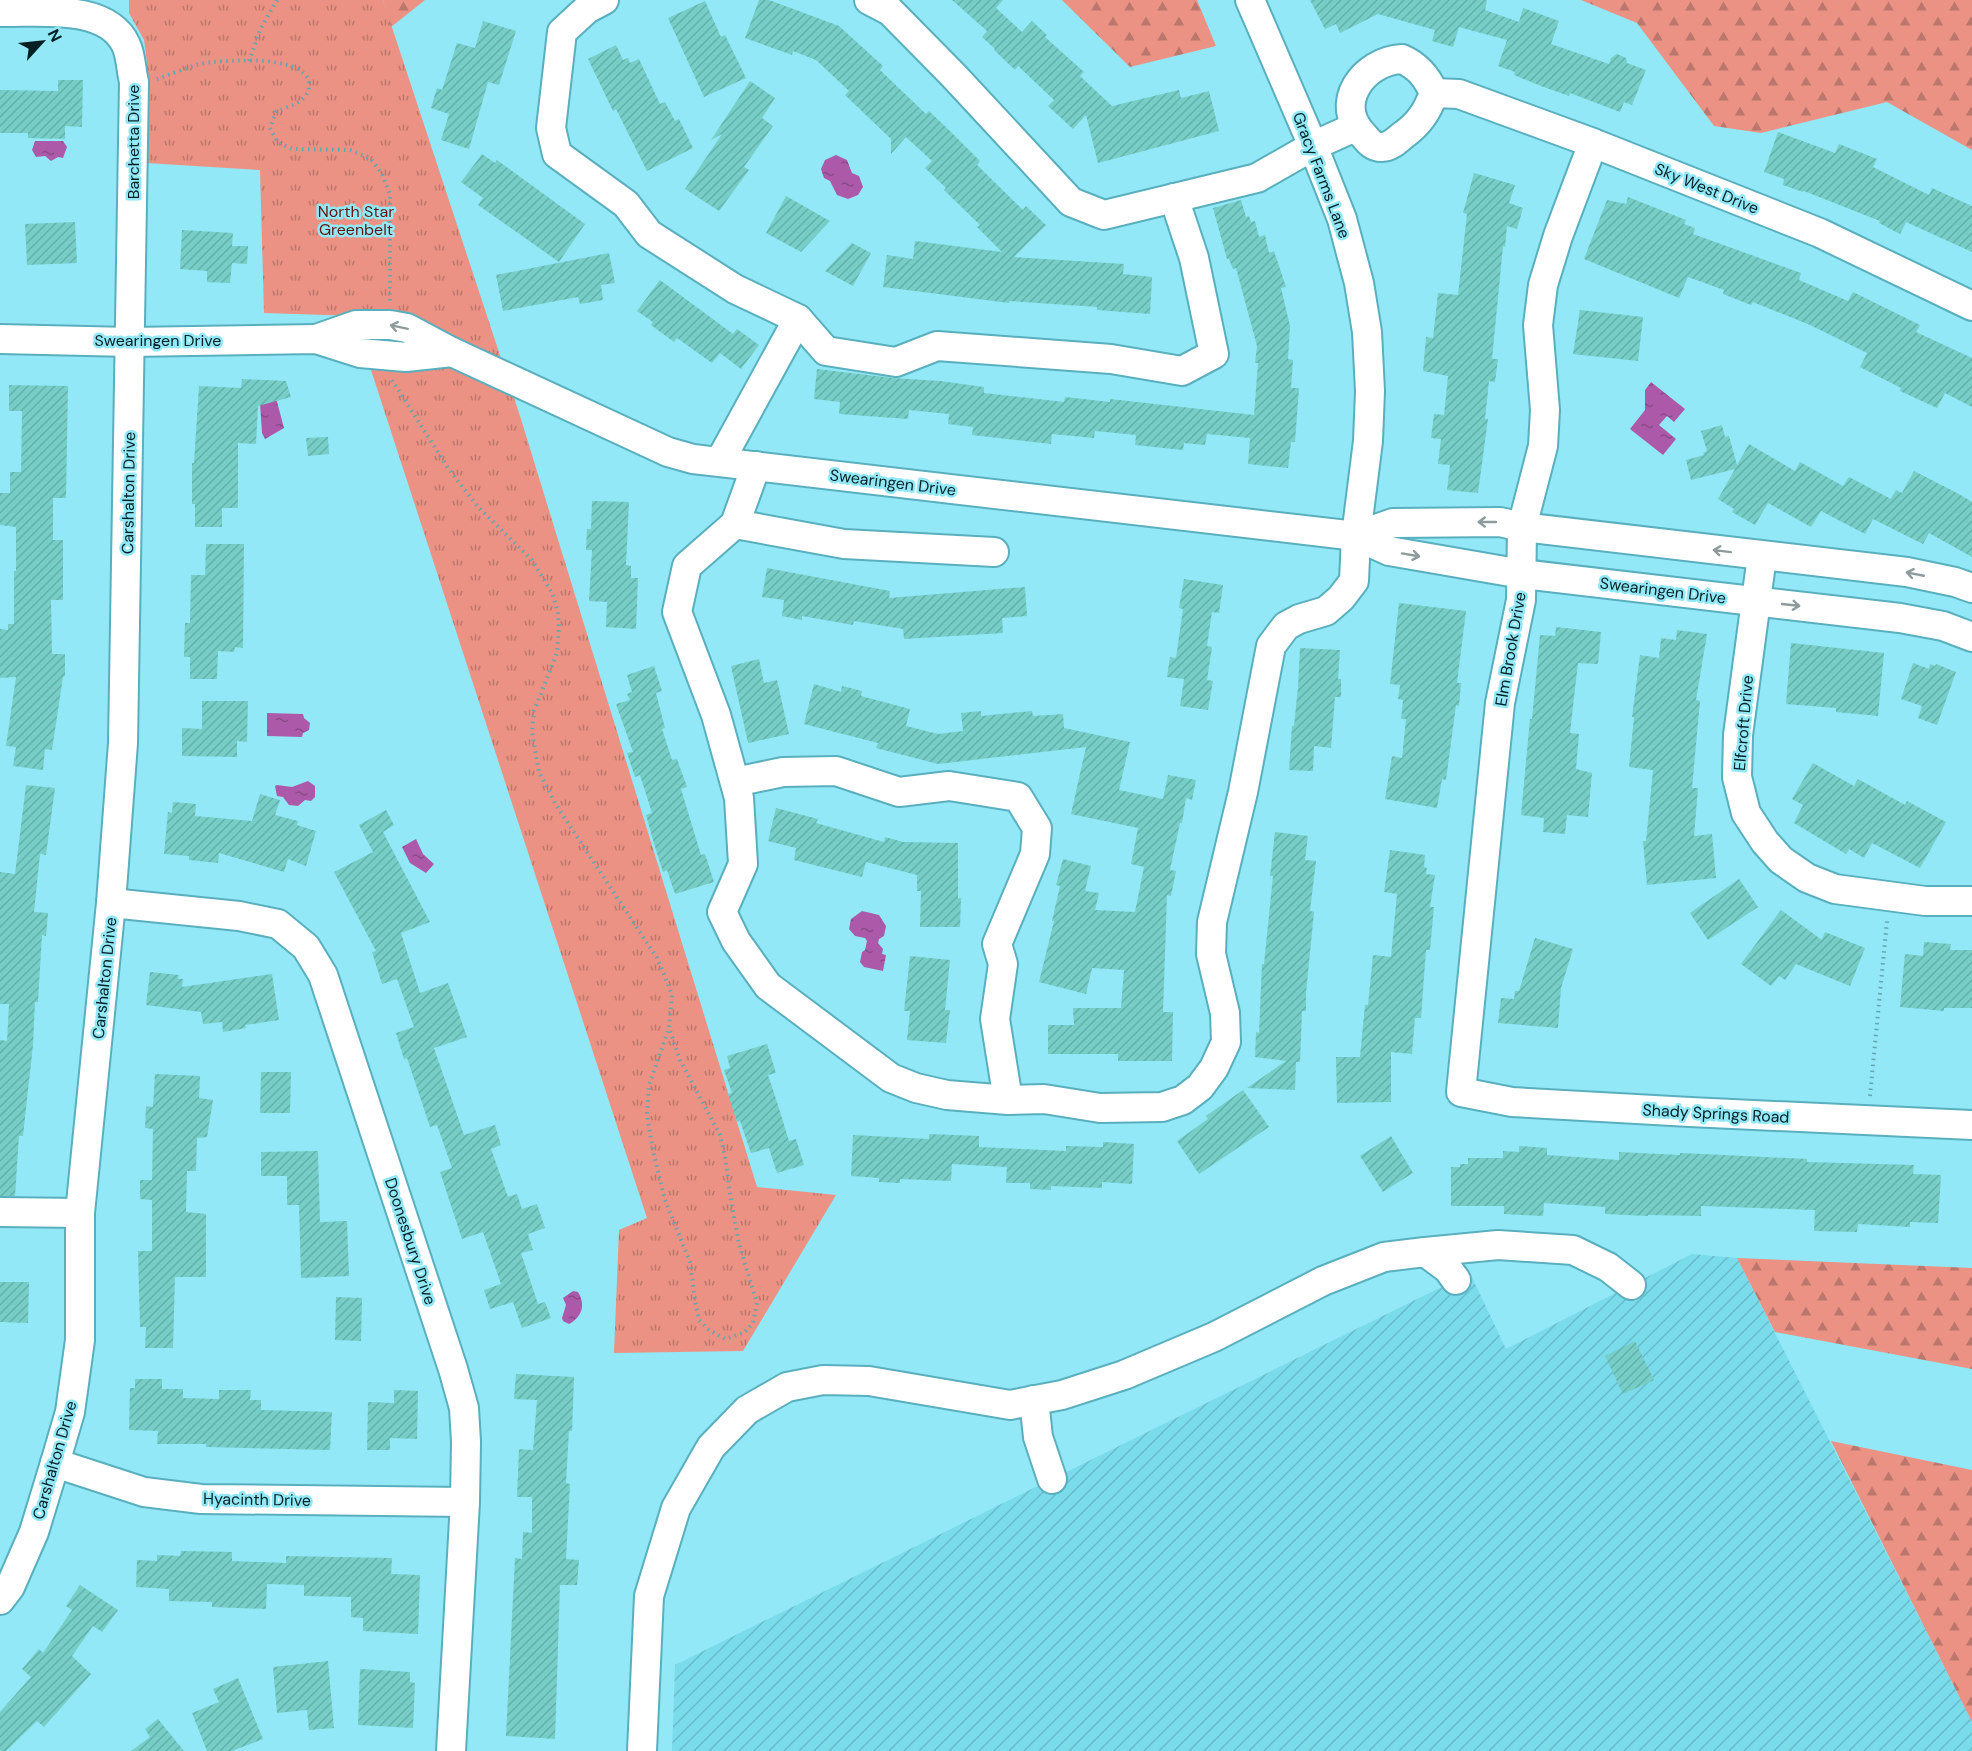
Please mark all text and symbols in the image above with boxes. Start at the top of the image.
north arrow [12,12,72,72]
text: N [43,25,67,45]
street label: Barchetta Drive [123,85,144,199]
street label: Gracy Farms Lane [1288,109,1355,241]
street label: Sky West Drive [1652,158,1762,219]
park label: North Star Greenbelt [318,201,394,240]
one-way arrow [390,321,410,332]
street label: Swearingen Drive [95,330,221,351]
street label: Carshalton Drive [117,432,140,554]
street label: Swearingen Drive [829,464,957,501]
one-way arrow [1477,516,1497,528]
one-way arrow [1712,545,1732,556]
one-way arrow [1400,549,1420,560]
one-way arrow [1906,568,1926,579]
street label: Swearingen Drive [1599,572,1727,609]
street label: Elm Brook Drive [1490,590,1531,708]
one-way arrow [1781,600,1801,611]
street label: Elfcroft Drive [1729,674,1758,772]
street label: Carshalton Drive [88,916,121,1040]
street label: Shady Springs Road [1642,1099,1790,1128]
street label: Doonesbury Drive [380,1175,441,1307]
street label: Carshalton Drive [28,1398,81,1522]
street label: Hyacinth Drive [203,1488,311,1511]

